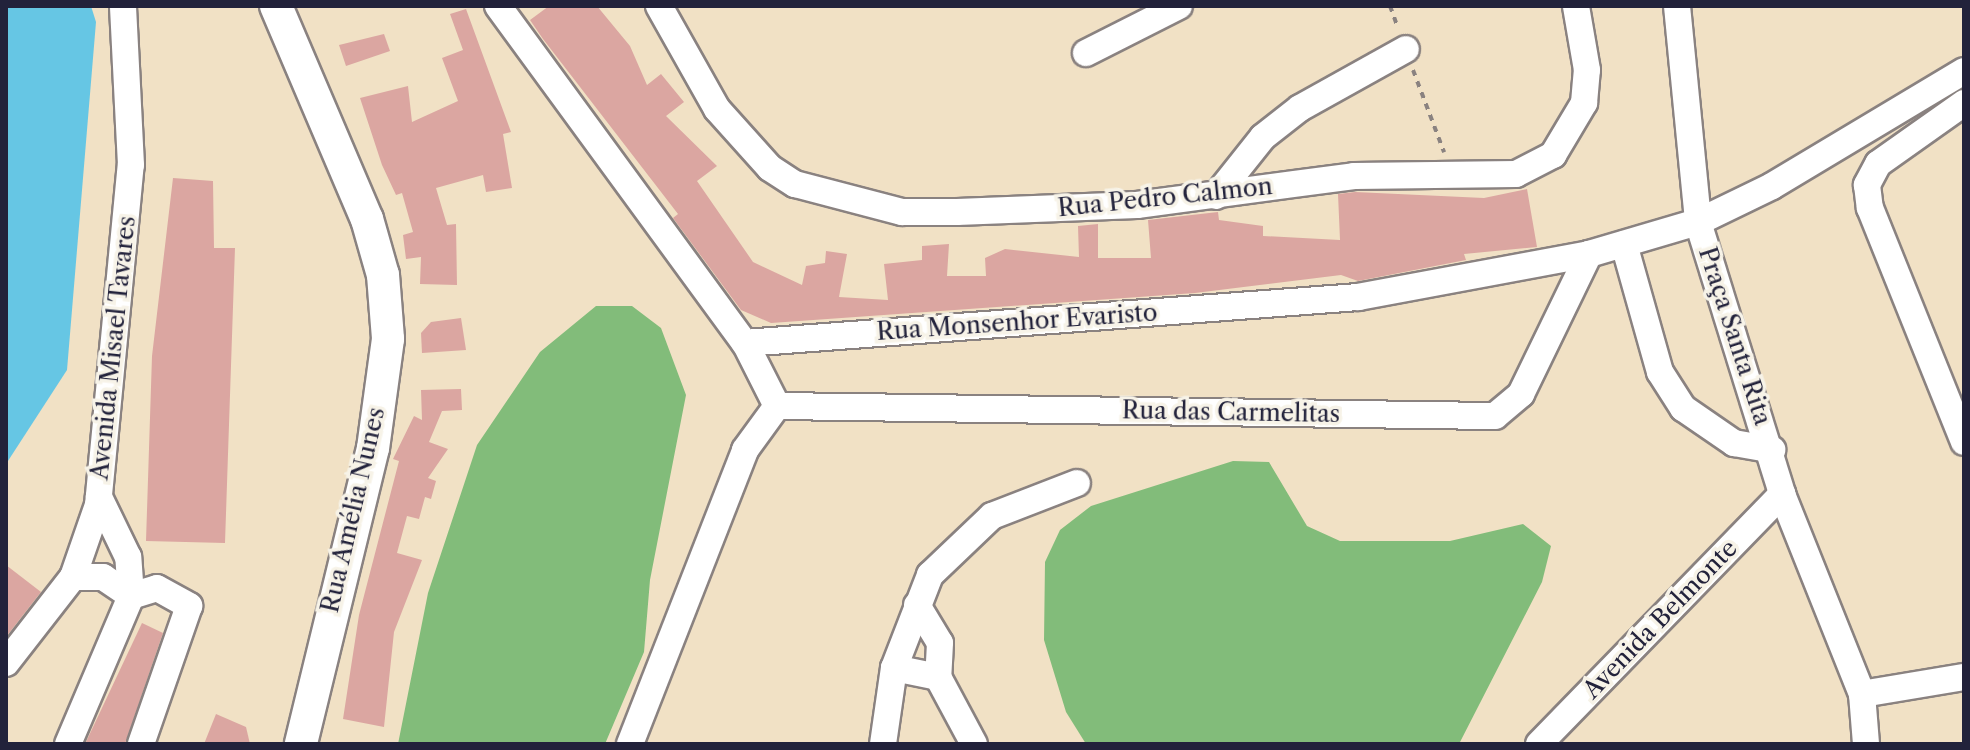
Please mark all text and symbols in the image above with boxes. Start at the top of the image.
street label: Rua Pedro Calmon [1056,171,1274,223]
street label: Avenida Misael Tavares [85,214,141,482]
street label: Praça Santa Rita [1693,243,1777,429]
street label: Rua Monsenhor Evaristo [875,298,1159,346]
street label: Rua das Carmelitas [1121,396,1341,428]
street label: Rua Amélia Nunes [315,404,391,616]
street label: Avenida Belmonte [1577,534,1743,704]

